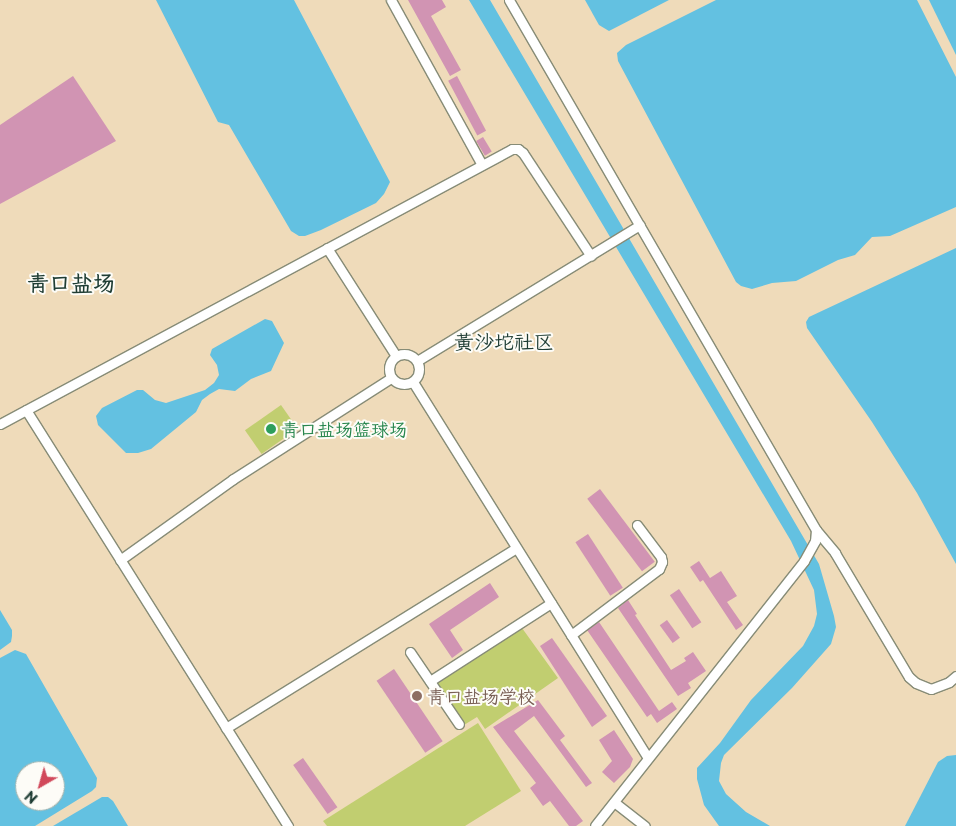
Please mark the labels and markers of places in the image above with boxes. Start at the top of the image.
place label: 青口盐场篮球场 [281,418,407,440]
marker: 青口盐场篮球场 [265,423,277,435]
place label: 青口盐场学校 [427,685,535,707]
marker: 青口盐场学校 [411,690,423,702]

